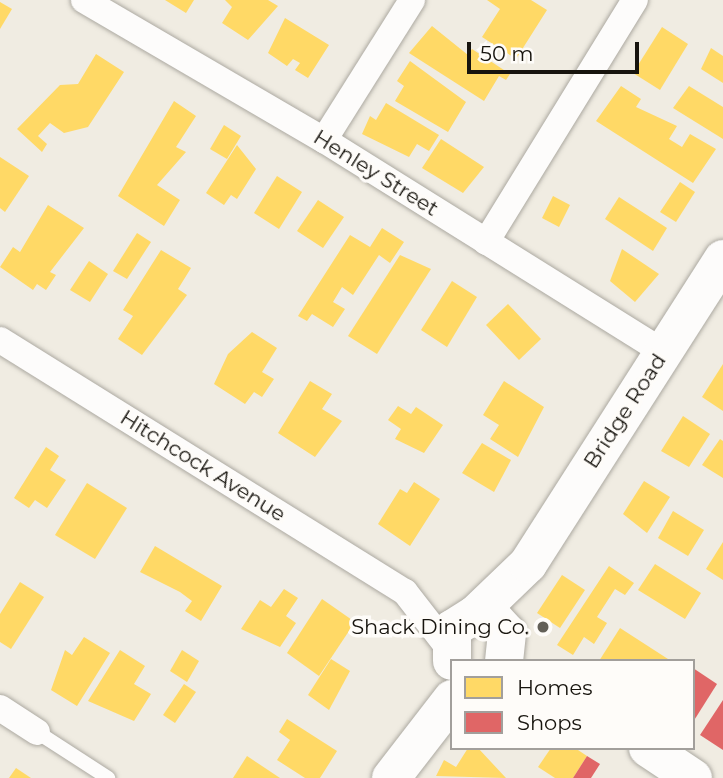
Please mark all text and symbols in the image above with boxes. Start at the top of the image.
scale bar [471,28,642,72]
text: 50 m [480,41,534,66]
street label: Henley Street [309,125,443,221]
street label: Bridge Road [579,349,671,473]
street label: Hitchcock Avenue [116,405,290,527]
place label: Shack Dining Co. [351,614,529,640]
marker: Shack Dining Co. [535,619,551,635]
legend [450,659,695,750]
text: Homes [517,675,592,700]
text: Shops [517,710,582,735]

